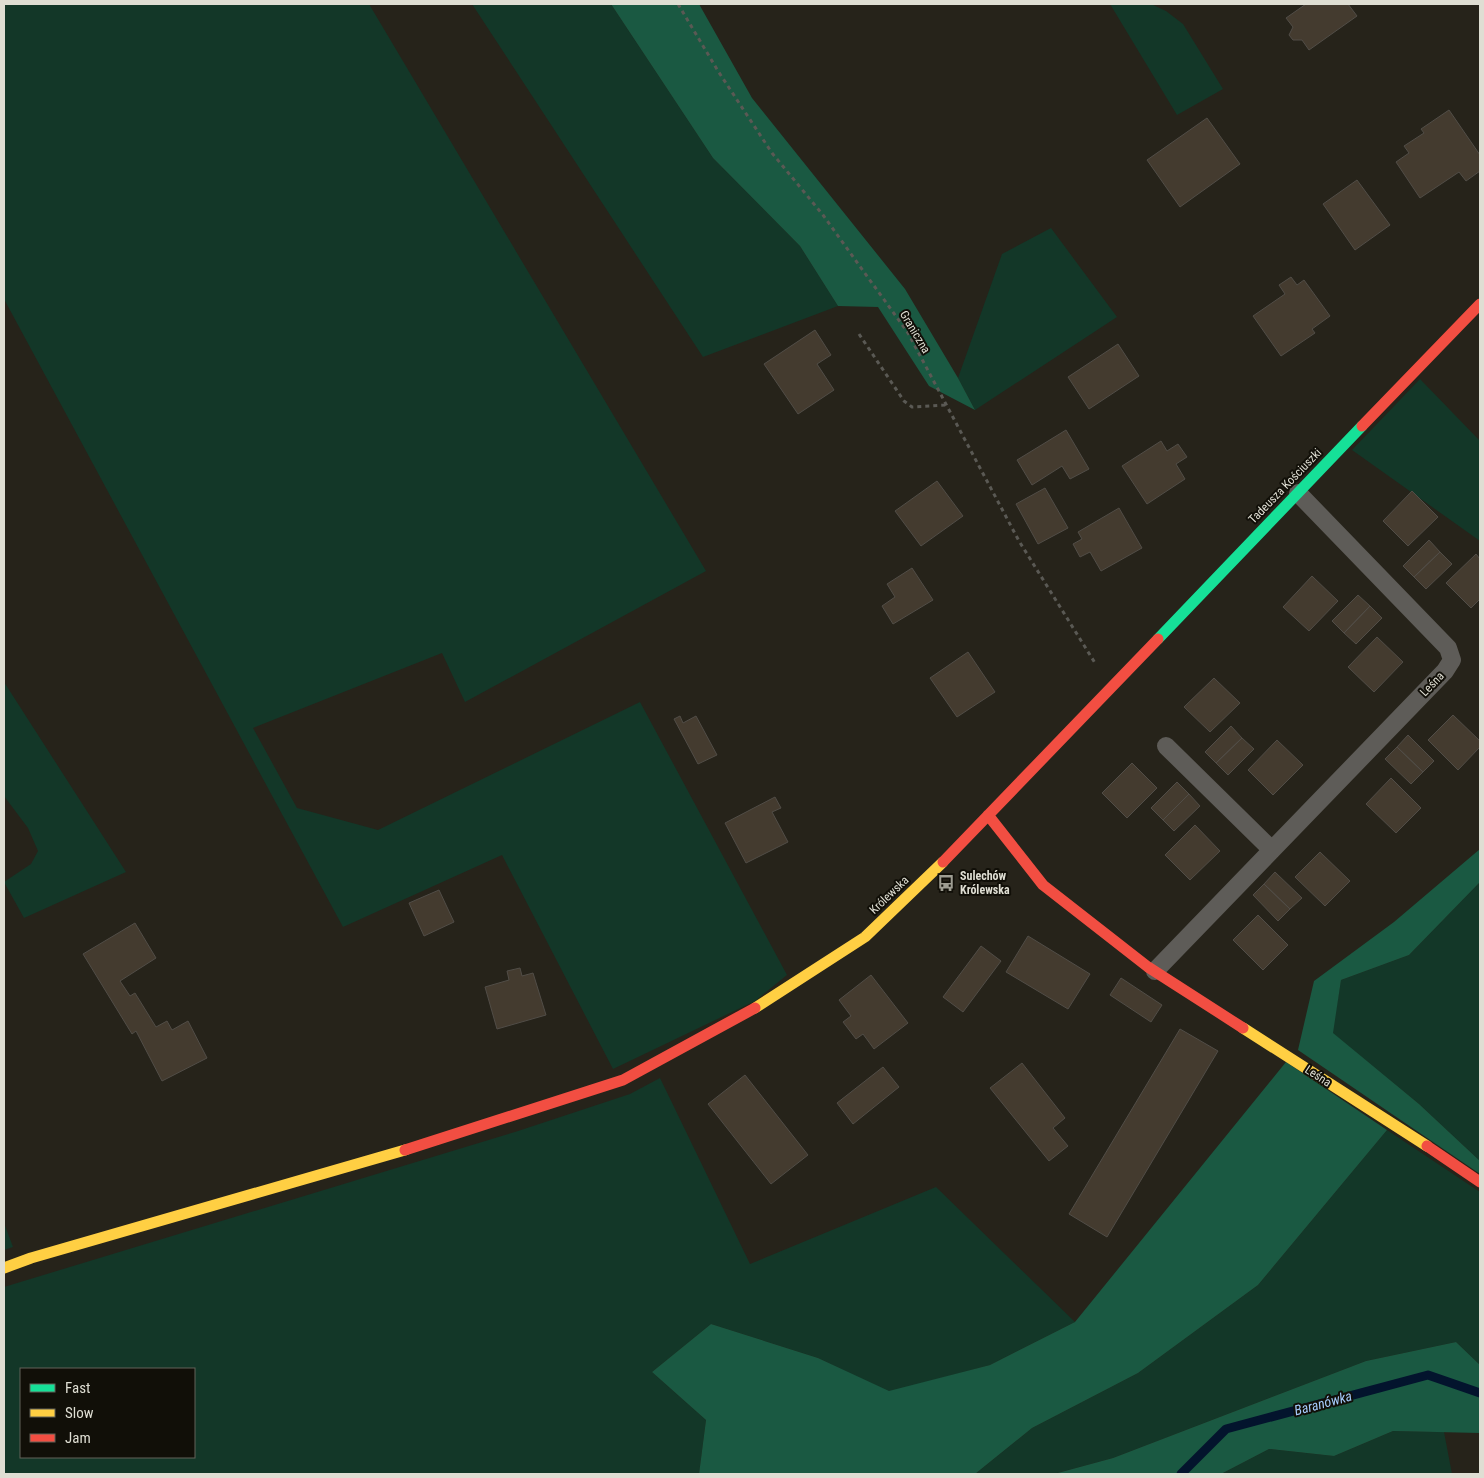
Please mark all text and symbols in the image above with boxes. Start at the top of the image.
street label: Graniczna [897,308,933,356]
street label: Tadeusza Kościuszki [1246,446,1324,526]
street label: Leśna [1417,669,1447,699]
place label: Sulechów Królewska [960,869,1010,897]
street label: Królewska [867,873,912,917]
bus stop icon: Sulechów Królewska [936,873,956,893]
street label: Leśna [1302,1062,1334,1090]
legend [20,1368,195,1458]
text: Fast [65,1379,90,1397]
water label: Baranówka [1292,1388,1354,1418]
text: Slow [65,1404,94,1422]
text: Jam [65,1429,91,1447]

